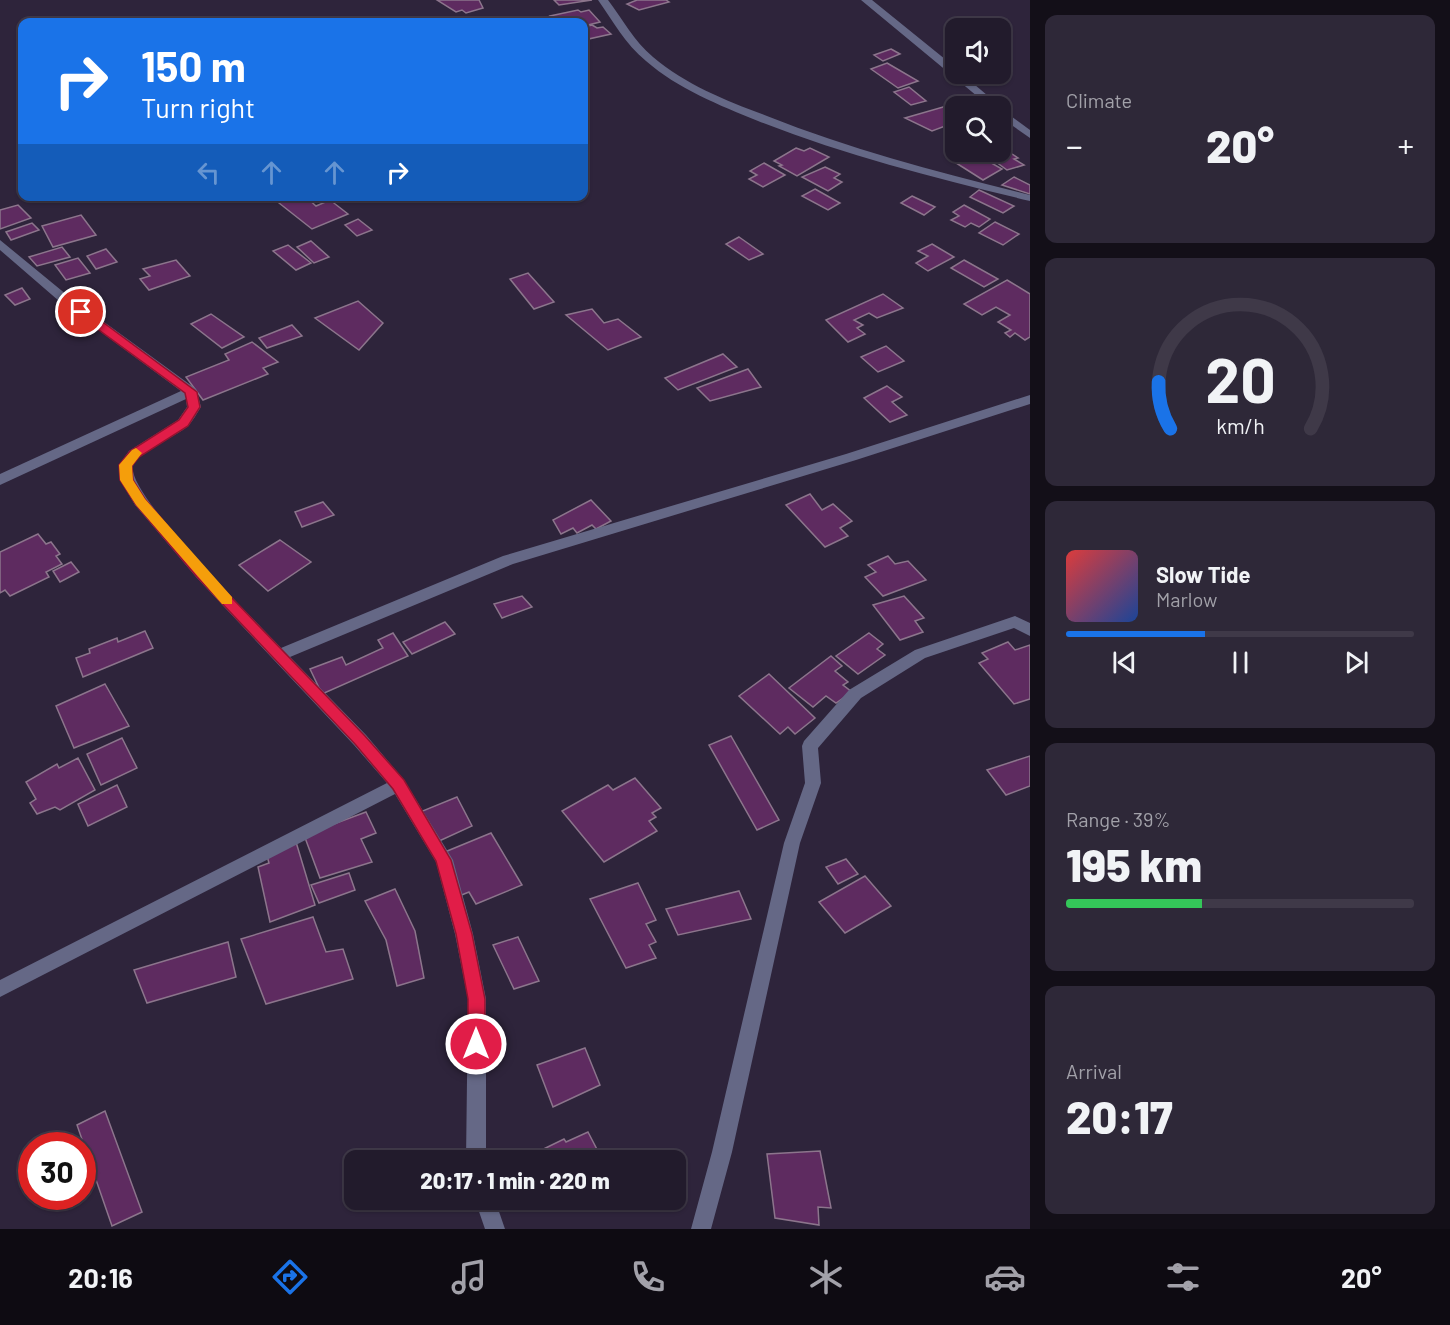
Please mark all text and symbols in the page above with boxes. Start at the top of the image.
map controls [945,18,1011,162]
button: sound [945,18,1011,84]
text: 150 m [141,40,246,90]
icon: right [42,42,120,120]
text: Climate [1066,88,1132,112]
text: Turn right [141,91,255,123]
button: search [945,96,1011,162]
text: 20° [1206,118,1274,172]
text: − [1066,125,1083,165]
text: + [1398,125,1414,165]
icon: left [192,156,225,189]
icon: ahead [255,156,288,189]
icon: ahead [318,156,351,189]
icon: right [381,156,414,189]
pin [55,286,106,337]
icon: arrive [64,295,97,328]
text: 20 [1205,341,1275,415]
text: km/h [1216,413,1264,438]
text: Slow Tide [1156,561,1251,587]
text: Marlow [1156,587,1217,611]
icon: previous [1108,646,1141,679]
icon: pause [1224,646,1257,679]
icon: next [1340,646,1373,679]
text: Range · 39% [1066,807,1170,831]
text: 195 km [1066,837,1202,891]
position arrow [444,1012,508,1076]
text: Arrival [1066,1059,1122,1083]
text: 20:17 [1066,1089,1173,1143]
speed limit sign: 30 [18,1132,96,1210]
text: 20:17 · 1 min · 220 m [420,1167,610,1193]
icon: directions [269,1256,311,1298]
icon: music [448,1256,490,1298]
icon: phone [627,1256,669,1298]
icon: climate [805,1256,847,1298]
icon: car [984,1256,1026,1298]
icon: filters [1162,1256,1204,1298]
text: 20:16 [68,1261,133,1293]
text: 20° [1341,1261,1382,1293]

